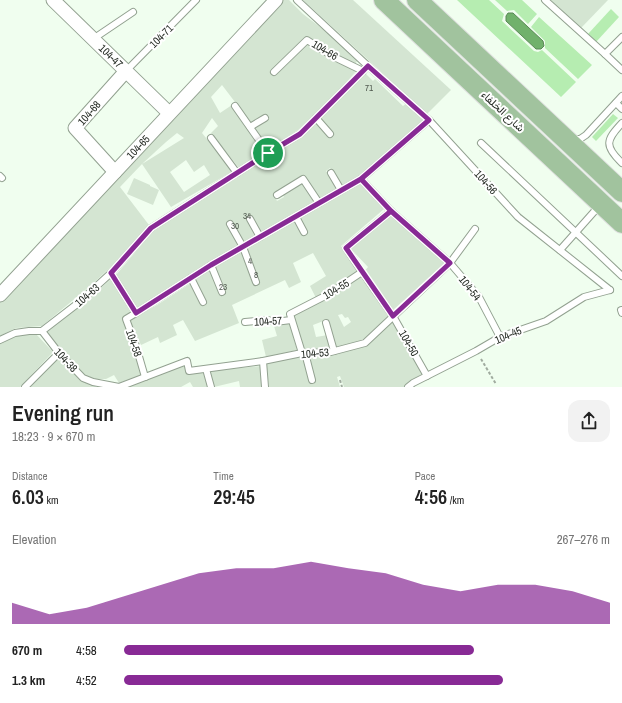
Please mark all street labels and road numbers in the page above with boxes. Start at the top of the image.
street label: 104-71 [146,21,176,51]
street label: 104-66 [309,37,341,63]
street label: 104-47 [96,41,126,71]
street label: شارع الخلفاء [478,87,528,136]
street label: 104-68 [75,98,103,128]
street label: 104-65 [123,132,153,162]
street label: 104-56 [471,167,501,197]
street label: 104-54 [456,273,484,303]
street label: 104-55 [320,276,352,302]
street label: 104-63 [72,281,102,309]
street label: 104-57 [254,313,282,329]
street label: 104-45 [492,323,524,347]
street label: 104-58 [123,327,145,359]
street label: 104-50 [396,327,422,359]
street label: 104-38 [51,345,81,375]
street label: 104-53 [300,345,330,361]

